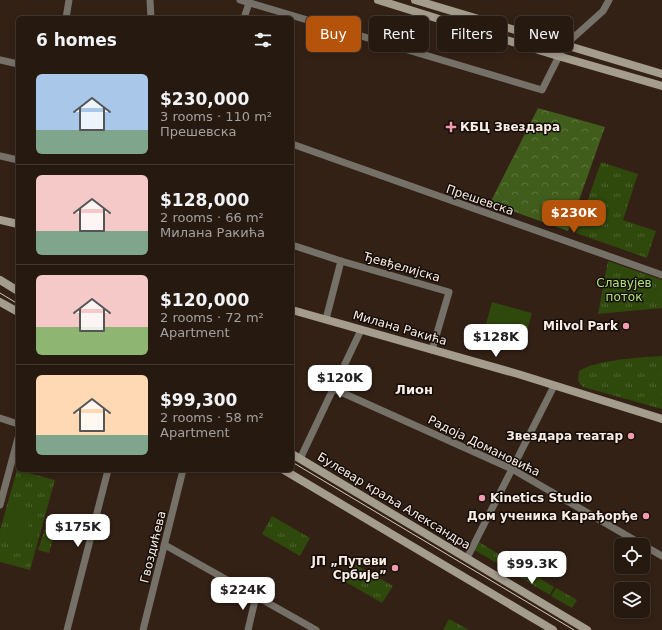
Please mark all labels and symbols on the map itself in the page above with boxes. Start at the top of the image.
place label: КБЦ Звездара [460,120,560,134]
marker: КБЦ Звездара [445,121,457,133]
street label: Прешевска [444,182,516,218]
pin: $230K [546,200,602,234]
street label: Ђевђелијска [361,249,442,285]
park label: Славујев поток [596,276,652,304]
street label: Милана Ракића [351,308,449,348]
place label: Milvol Park [543,319,619,333]
marker: Milvol Park [621,321,631,331]
pin: $128K [468,324,524,358]
pin: $120K [312,365,368,399]
district label: Лион [395,382,433,397]
street label: Радоја Домановића [426,413,542,479]
place label: Звездара театар [506,429,623,443]
marker: Звездара театар [626,431,636,441]
street label: Булевар краља Александра [315,450,473,552]
place label: Kinetics Studio [490,491,592,505]
marker: Kinetics Studio [477,493,487,503]
street label: Гвоздићева [137,509,169,585]
place label: Дом ученика Карађорђе [467,509,638,523]
marker: Дом ученика Карађорђе [641,511,651,521]
pin: $175K [50,514,106,548]
pin: $99.3K [499,551,565,585]
place label: ЈП „Путеви Србије” [310,554,387,582]
marker: ЈП „Путеви Србије” [390,563,400,573]
pin: $224K [215,577,271,611]

